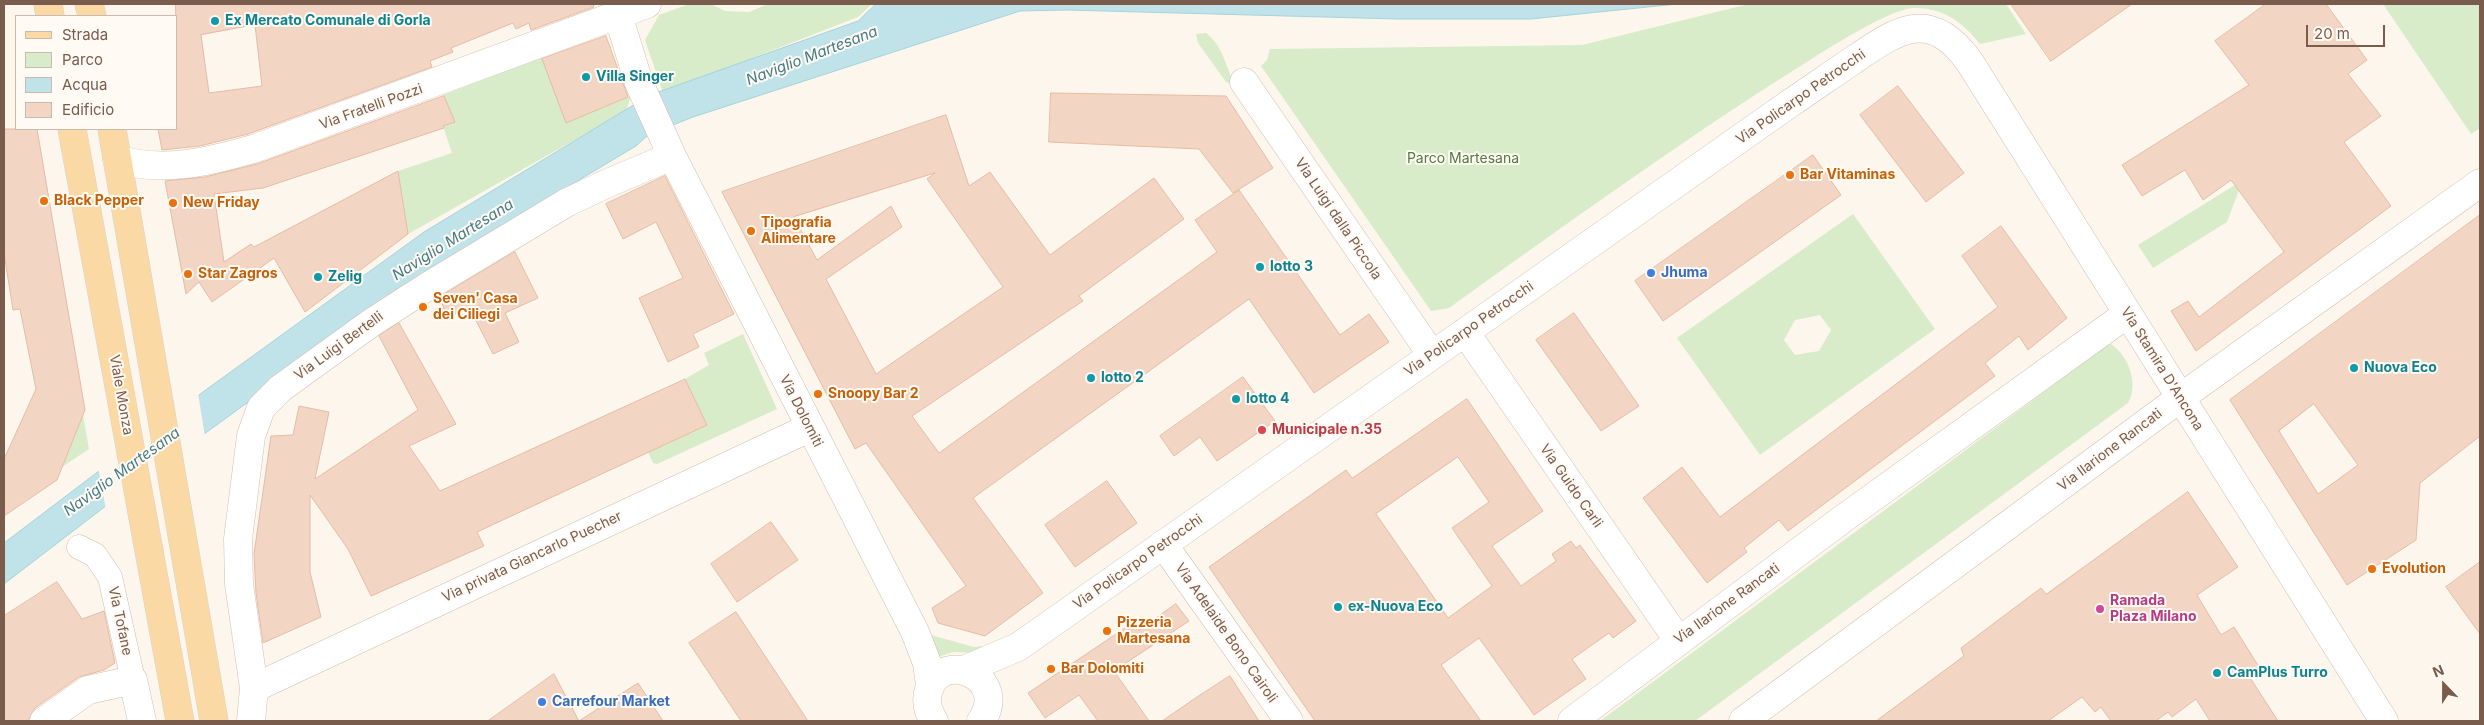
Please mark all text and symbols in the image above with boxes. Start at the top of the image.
place label: Ex Mercato Comunale di Gorla [225,13,431,29]
legend [15,15,178,130]
marker: Ex Mercato Comunale di Gorla [209,15,221,27]
scale bar [2309,15,2388,47]
water label: Naviglio Martesana [744,23,880,89]
text: 20 m [2314,24,2350,43]
text: Strada [62,25,108,44]
street label: Via Policarpo Petrocchi [1733,46,1869,148]
text: Parco [62,50,103,69]
place label: Villa Singer [596,69,674,85]
marker: Villa Singer [580,71,592,83]
text: Acqua [62,75,107,94]
street label: Via Fratelli Pozzi [317,81,425,133]
text: Edificio [62,100,114,119]
park label: Parco Martesana [1407,151,1519,167]
street label: Via Luigi dalla Piccola [1291,155,1385,283]
place label: Bar Vitaminas [1800,167,1895,183]
marker: Bar Vitaminas [1784,169,1796,181]
place label: Black Pepper [54,193,144,209]
marker: Black Pepper [38,195,50,207]
place label: New Friday [183,195,260,211]
water label: Naviglio Martesana [389,195,517,285]
marker: New Friday [167,197,179,209]
place label: Tipografia Alimentare [761,215,836,248]
marker: Tipografia Alimentare [745,225,757,237]
place label: lotto 3 [1270,259,1313,275]
marker: lotto 3 [1254,261,1266,273]
place label: Jhuma [1661,265,1708,281]
place label: Star Zagros [198,266,278,282]
marker: Jhuma [1645,267,1657,279]
marker: Star Zagros [182,268,194,280]
place label: Zelig [328,269,362,285]
marker: Zelig [312,271,324,283]
street label: Via Policarpo Petrocchi [1401,278,1537,380]
place label: Seven' Casa dei Ciliegi [433,291,518,324]
marker: Seven' Casa dei Ciliegi [417,301,429,313]
street label: Via Stamira D'Ancona [2117,304,2207,434]
street label: Via Luigi Bertelli [291,308,387,384]
street label: Viale Monza [106,354,136,436]
place label: Nuova Eco [2364,360,2437,376]
marker: Nuova Eco [2348,362,2360,374]
place label: lotto 2 [1101,370,1144,386]
street label: Via Dolomiti [776,372,826,450]
marker: lotto 2 [1085,372,1097,384]
place label: Snoopy Bar 2 [828,386,919,402]
marker: Snoopy Bar 2 [812,388,824,400]
place label: lotto 4 [1246,391,1289,407]
marker: lotto 4 [1230,393,1242,405]
street label: Via Ilarione Rancati [2054,405,2166,495]
place label: Municipale n.35 [1272,422,1382,438]
water label: Naviglio Martesana [60,424,184,520]
marker: Municipale n.35 [1256,424,1268,436]
street label: Via Guido Carli [1536,441,1606,531]
street label: Via privata Giancarlo Puecher [439,508,625,606]
street label: Via Policarpo Petrocchi [1070,511,1206,613]
street label: Via Adelaide Bono Cairoli [1171,560,1281,706]
street label: Via Ilarione Rancati [1671,560,1783,648]
place label: Evolution [2382,561,2446,577]
marker: Evolution [2366,563,2378,575]
street label: Via Tofane [104,585,136,657]
place label: Ramada Plaza Milano [2110,593,2197,626]
place label: ex-Nuova Eco [1348,599,1443,615]
marker: ex-Nuova Eco [1332,601,1344,613]
marker: Ramada Plaza Milano [2094,603,2106,615]
place label: Pizzeria Martesana [1117,615,1190,648]
marker: Pizzeria Martesana [1101,625,1113,637]
north arrow [2419,660,2469,710]
place label: Bar Dolomiti [1061,661,1144,677]
text: N [2430,661,2446,681]
marker: Bar Dolomiti [1045,663,1057,675]
place label: CamPlus Turro [2227,665,2328,681]
marker: CamPlus Turro [2211,667,2223,679]
place label: Carrefour Market [552,694,670,710]
marker: Carrefour Market [536,696,548,708]

